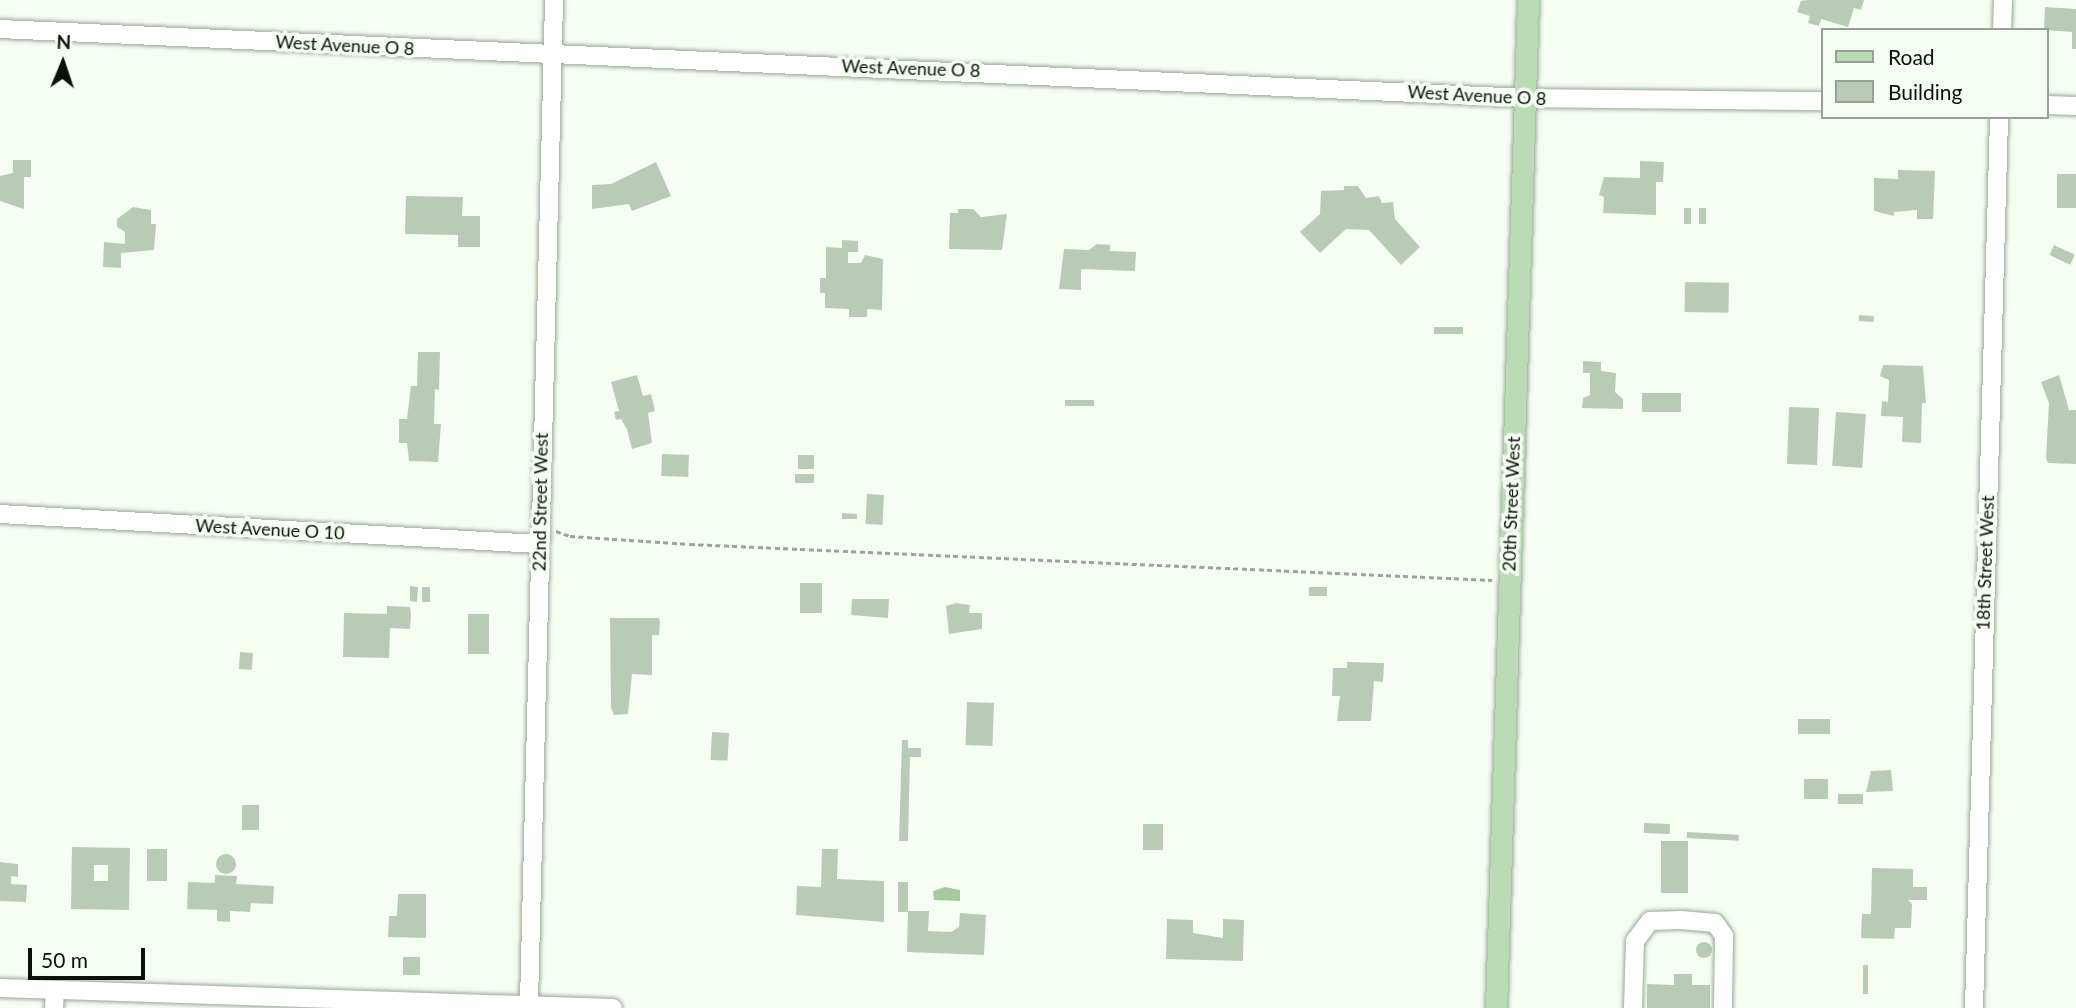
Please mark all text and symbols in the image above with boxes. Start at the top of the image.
north arrow [28,28,98,98]
legend [1820,28,2048,119]
text: N [56,30,71,53]
street label: West Avenue O 8 [275,31,415,59]
text: Road [1888,44,1935,69]
street label: West Avenue O 8 [841,55,981,81]
text: Building [1888,79,1963,104]
street label: West Avenue O 8 [1407,81,1547,109]
street label: 22nd Street West [528,432,552,572]
street label: 20th Street West [1498,436,1524,572]
street label: 18th Street West [1972,495,1998,631]
street label: West Avenue O 10 [195,514,345,544]
scale bar [32,934,149,978]
text: 50 m [41,947,88,972]

